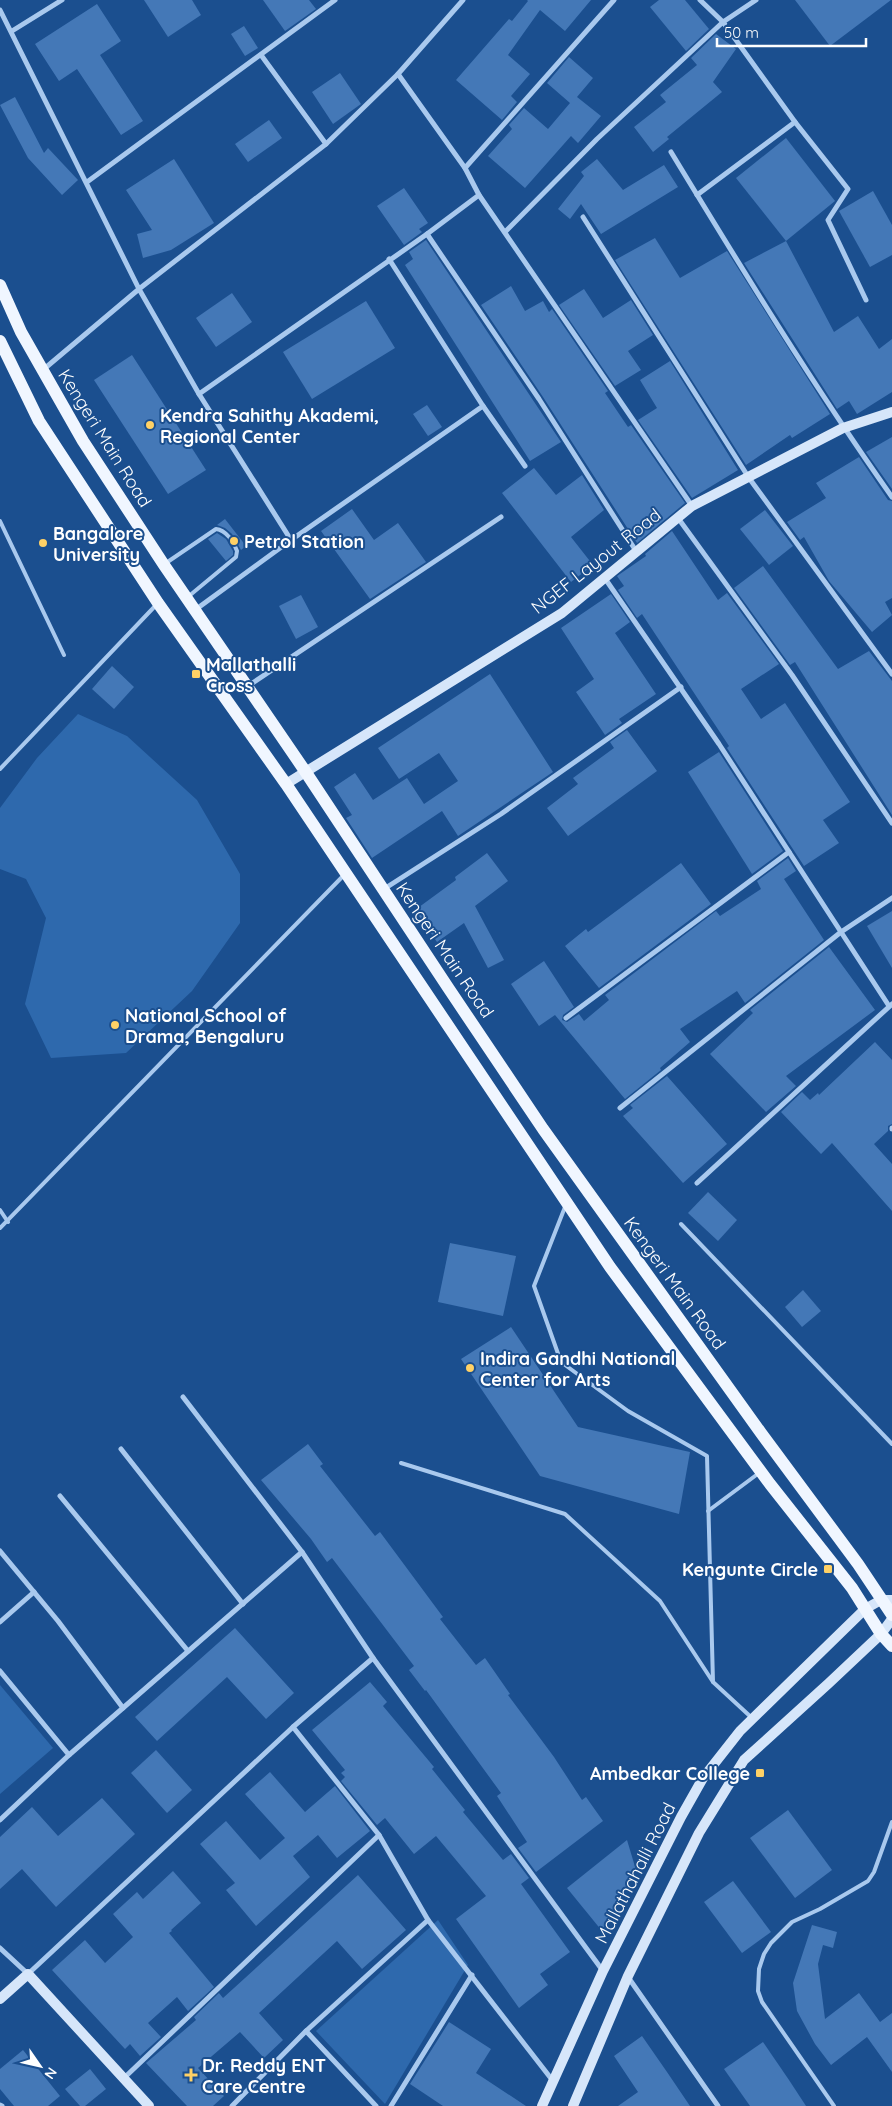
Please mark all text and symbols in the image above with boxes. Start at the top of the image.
scale bar [717,15,866,47]
text: 50 m [724,23,759,42]
street label: Kengeri Main Road [53,365,157,511]
place label: Kendra Sahithy Akademi, Regional Center [160,404,379,448]
marker: Kendra Sahithy Akademi, Regional Center [144,419,156,431]
street label: NGEF Layout Road [527,503,665,619]
place label: Bangalore University [53,522,143,566]
place label: Petrol Station [244,530,364,553]
marker: Petrol Station [228,535,240,547]
marker: Bangalore University [37,537,49,549]
place label: Mallathalli Cross [206,653,296,697]
marker: Mallathalli Cross [190,668,202,680]
street label: Kengeri Main Road [391,878,499,1022]
place label: National School of Drama, Bengaluru [125,1004,287,1048]
marker: National School of Drama, Bengaluru [109,1019,121,1031]
street label: Kengeri Main Road [619,1212,731,1354]
place label: Indira Gandhi National Center for Arts [480,1347,675,1391]
marker: Indira Gandhi National Center for Arts [464,1362,476,1374]
place label: Kengunte Circle [682,1558,818,1581]
marker: Kengunte Circle [822,1563,834,1575]
place label: Ambedkar College [590,1762,750,1785]
marker: Ambedkar College [754,1767,766,1779]
street label: Mallathahalli Road [590,1799,680,1947]
north arrow [15,2041,65,2091]
place label: Dr. Reddy ENT Care Centre [202,2054,326,2098]
text: N [40,2064,61,2083]
marker: Dr. Reddy ENT Care Centre [184,2068,198,2082]

